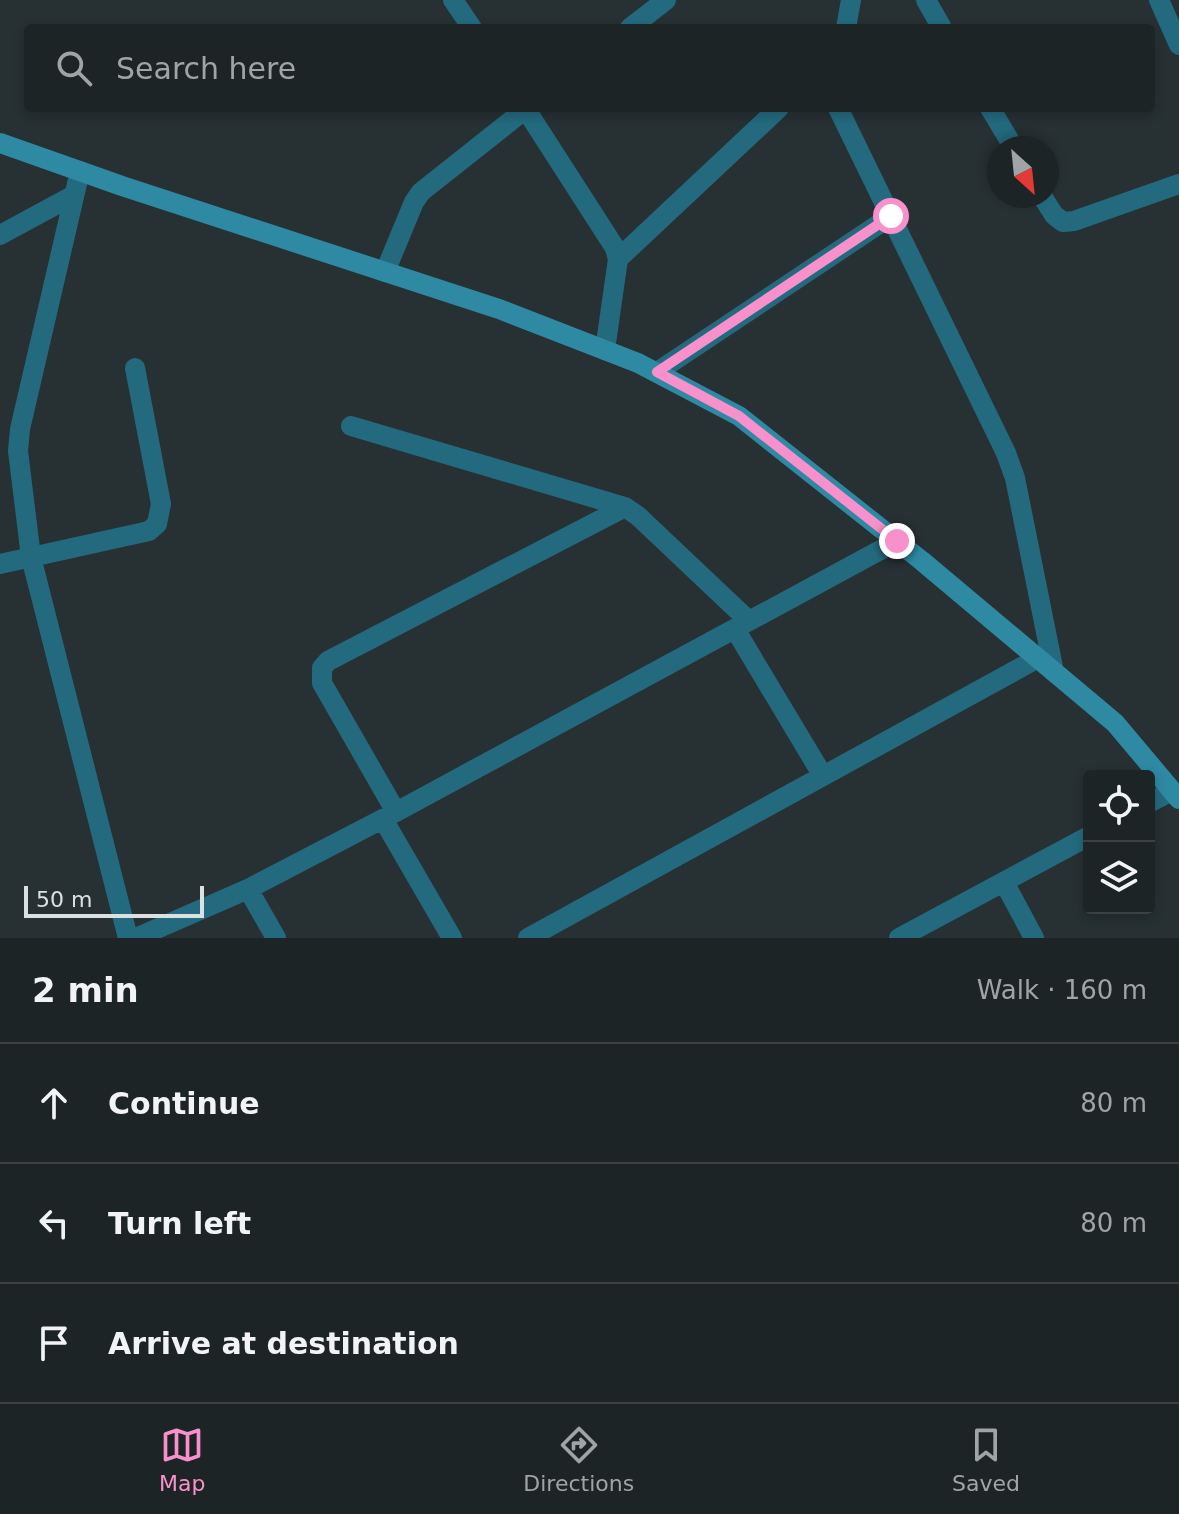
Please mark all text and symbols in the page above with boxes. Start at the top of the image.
search box [24,24,1155,112]
icon: search [52,46,96,90]
text: Search here [116,51,296,86]
north arrow [987,136,1059,208]
route start [873,198,909,234]
route end [879,523,915,559]
map controls [1083,770,1155,914]
button: locate [1083,770,1155,842]
button: layers [1083,842,1155,914]
scale bar [24,882,204,918]
text: 50 m [36,887,92,912]
text: 2 min [32,970,139,1010]
text: Walk · 160 m [977,975,1147,1005]
icon: ahead [32,1081,76,1125]
text: Continue [108,1086,260,1121]
text: 80 m [1080,1088,1147,1118]
icon: left [32,1201,76,1245]
text: Turn left [108,1206,251,1241]
text: 80 m [1080,1208,1147,1238]
icon: arrive [32,1321,76,1365]
text: Arrive at destination [108,1326,459,1361]
tab: Map [159,1423,205,1496]
tab: Directions [523,1423,634,1496]
tab: Saved [952,1423,1020,1496]

